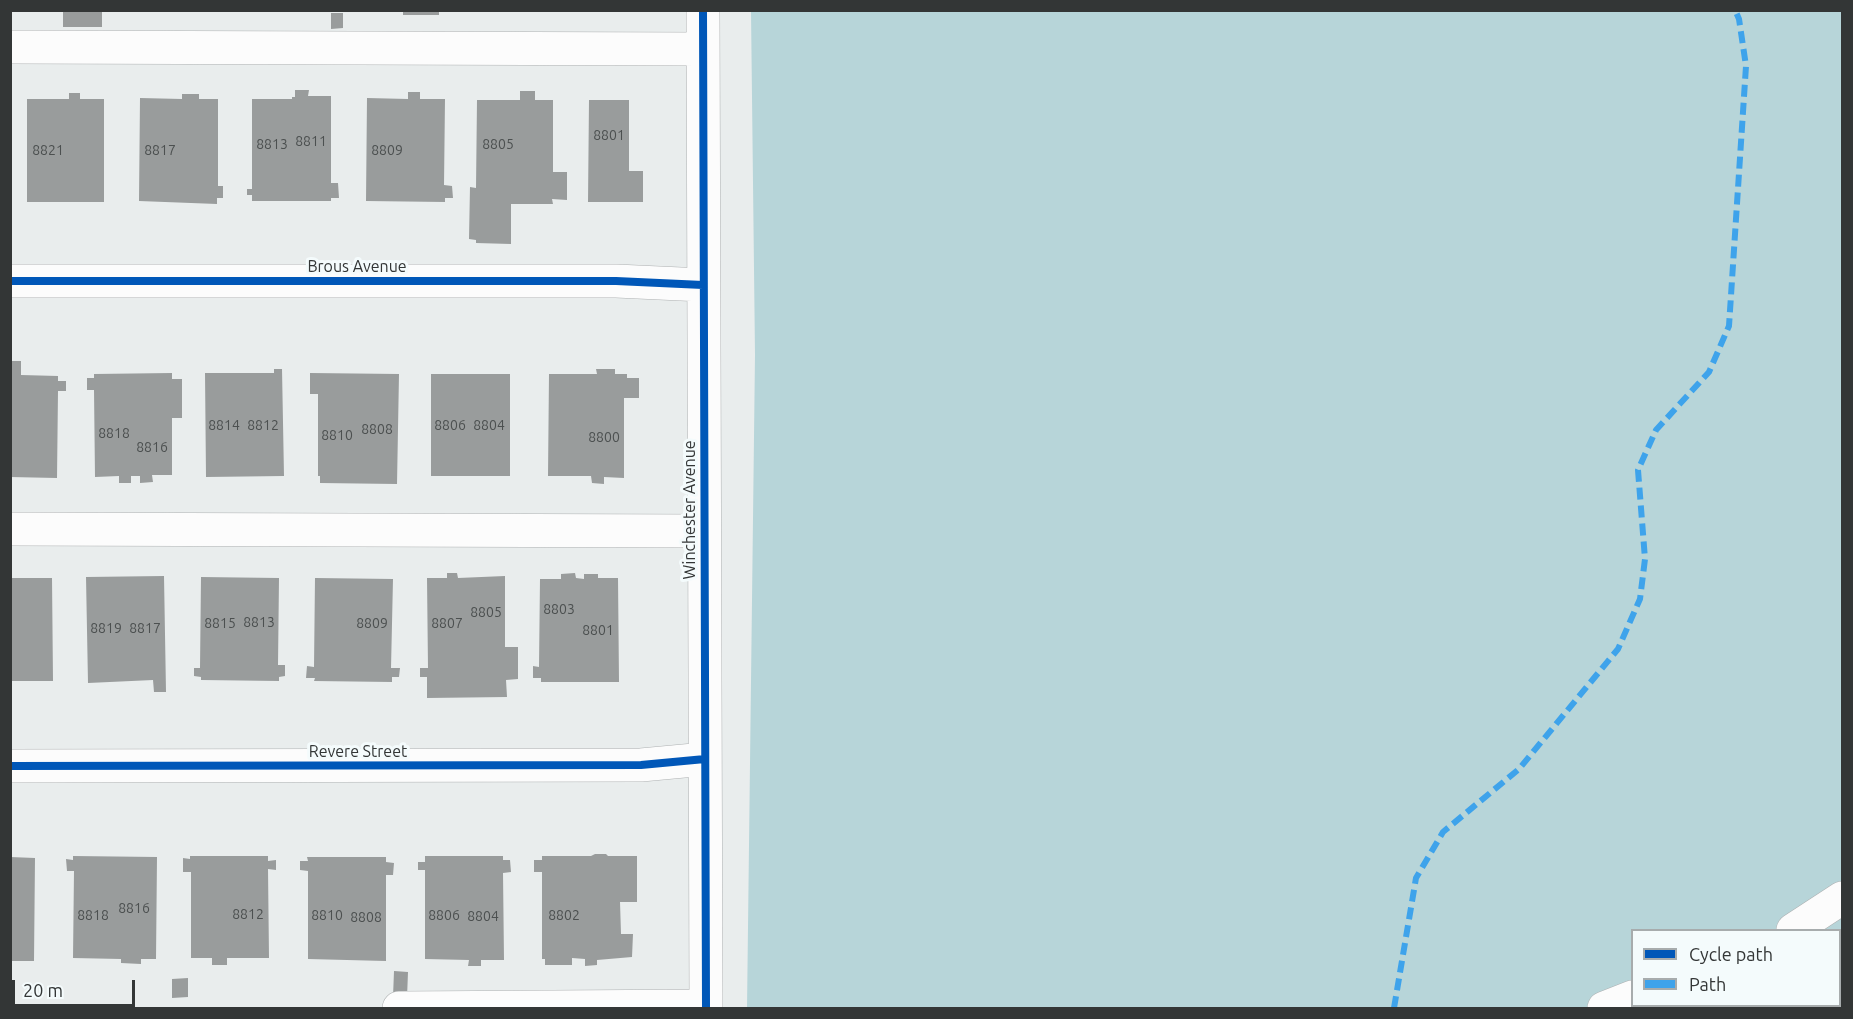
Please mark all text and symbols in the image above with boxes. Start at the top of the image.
house number: 8801 [593,127,625,143]
house number: 8811 [295,133,327,149]
house number: 8813 [256,136,288,152]
house number: 8805 [482,136,514,152]
house number: 8821 [32,142,64,158]
house number: 8817 [144,142,176,158]
house number: 8809 [371,142,403,158]
street label: Brous Avenue [307,257,407,277]
house number: 8814 [208,417,240,433]
house number: 8812 [247,417,279,433]
house number: 8806 [434,417,466,433]
house number: 8804 [473,417,505,433]
house number: 8808 [361,421,393,437]
house number: 8818 [98,425,130,441]
house number: 8810 [321,427,353,443]
house number: 8800 [588,429,620,445]
house number: 8816 [136,439,168,455]
street label: Winchester Avenue [680,440,700,580]
house number: 8803 [543,601,575,617]
house number: 8805 [470,604,502,620]
house number: 8813 [243,614,275,630]
house number: 8815 [204,615,236,631]
house number: 8809 [356,615,388,631]
house number: 8807 [431,615,463,631]
house number: 8819 [90,620,122,636]
house number: 8817 [129,620,161,636]
house number: 8801 [582,622,614,638]
street label: Revere Street [309,742,407,762]
house number: 8816 [118,900,150,916]
house number: 8812 [232,906,264,922]
house number: 8818 [77,907,109,923]
house number: 8810 [311,907,343,923]
house number: 8806 [428,907,460,923]
house number: 8802 [548,907,580,923]
house number: 8804 [467,908,499,924]
house number: 8808 [350,909,382,925]
legend [1631,929,1841,1007]
text: Cycle path [1689,944,1773,964]
scale bar [15,968,138,1006]
text: Path [1689,974,1726,994]
text: 20 m [23,980,63,1000]

